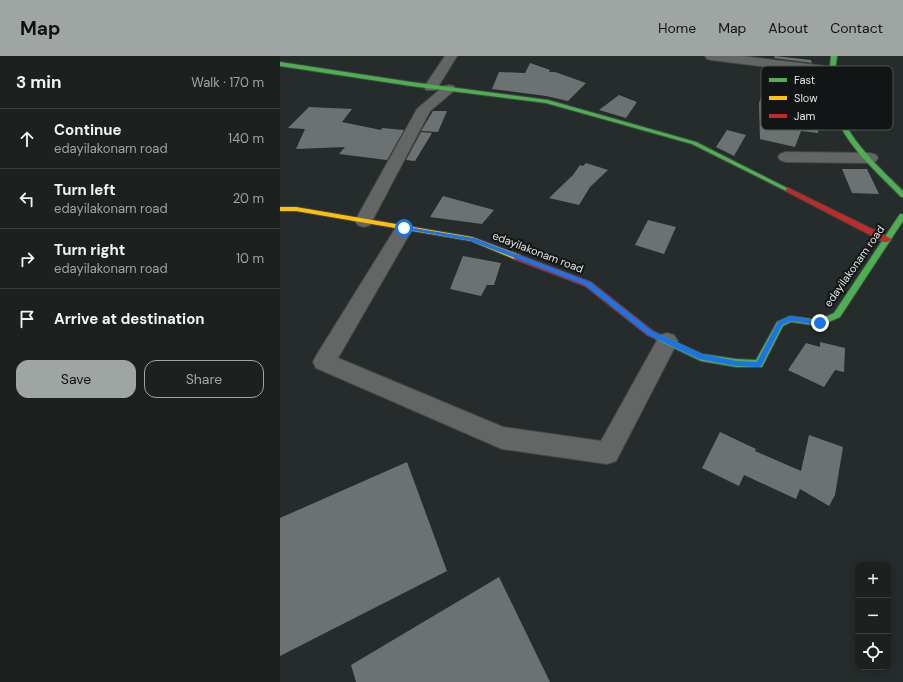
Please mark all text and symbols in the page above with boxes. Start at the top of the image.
text: Map [20,16,60,41]
text: Home [658,19,696,37]
text: Map [718,19,746,37]
text: About [768,19,808,37]
text: Contact [830,19,883,37]
legend [761,66,893,130]
text: 3 min [16,71,61,93]
text: Fast [794,73,815,87]
text: Walk · 170 m [191,74,264,91]
text: Slow [794,91,818,105]
text: Jam [794,109,815,123]
text: Continue [54,120,122,140]
icon: ahead [16,128,38,150]
text: 140 m [228,130,264,147]
text: edayilakonam road [54,140,168,157]
text: Turn left [54,180,115,200]
icon: left [16,188,38,210]
text: 20 m [233,190,264,207]
text: edayilakonam road [54,200,168,217]
route start [395,219,413,237]
street label: edayilakonam road [821,223,887,309]
street label: edayilakonam road [491,228,585,276]
text: Turn right [54,240,125,260]
icon: right [16,248,38,270]
text: 10 m [236,250,264,267]
text: edayilakonam road [54,260,168,277]
icon: arrive [16,308,38,330]
text: Arrive at destination [54,309,205,329]
route end [811,314,829,332]
button: Save [16,360,136,398]
button: Share [144,360,264,398]
map controls [855,562,891,670]
button: + [855,562,891,598]
button: − [855,598,891,634]
button: locate [855,634,891,670]

